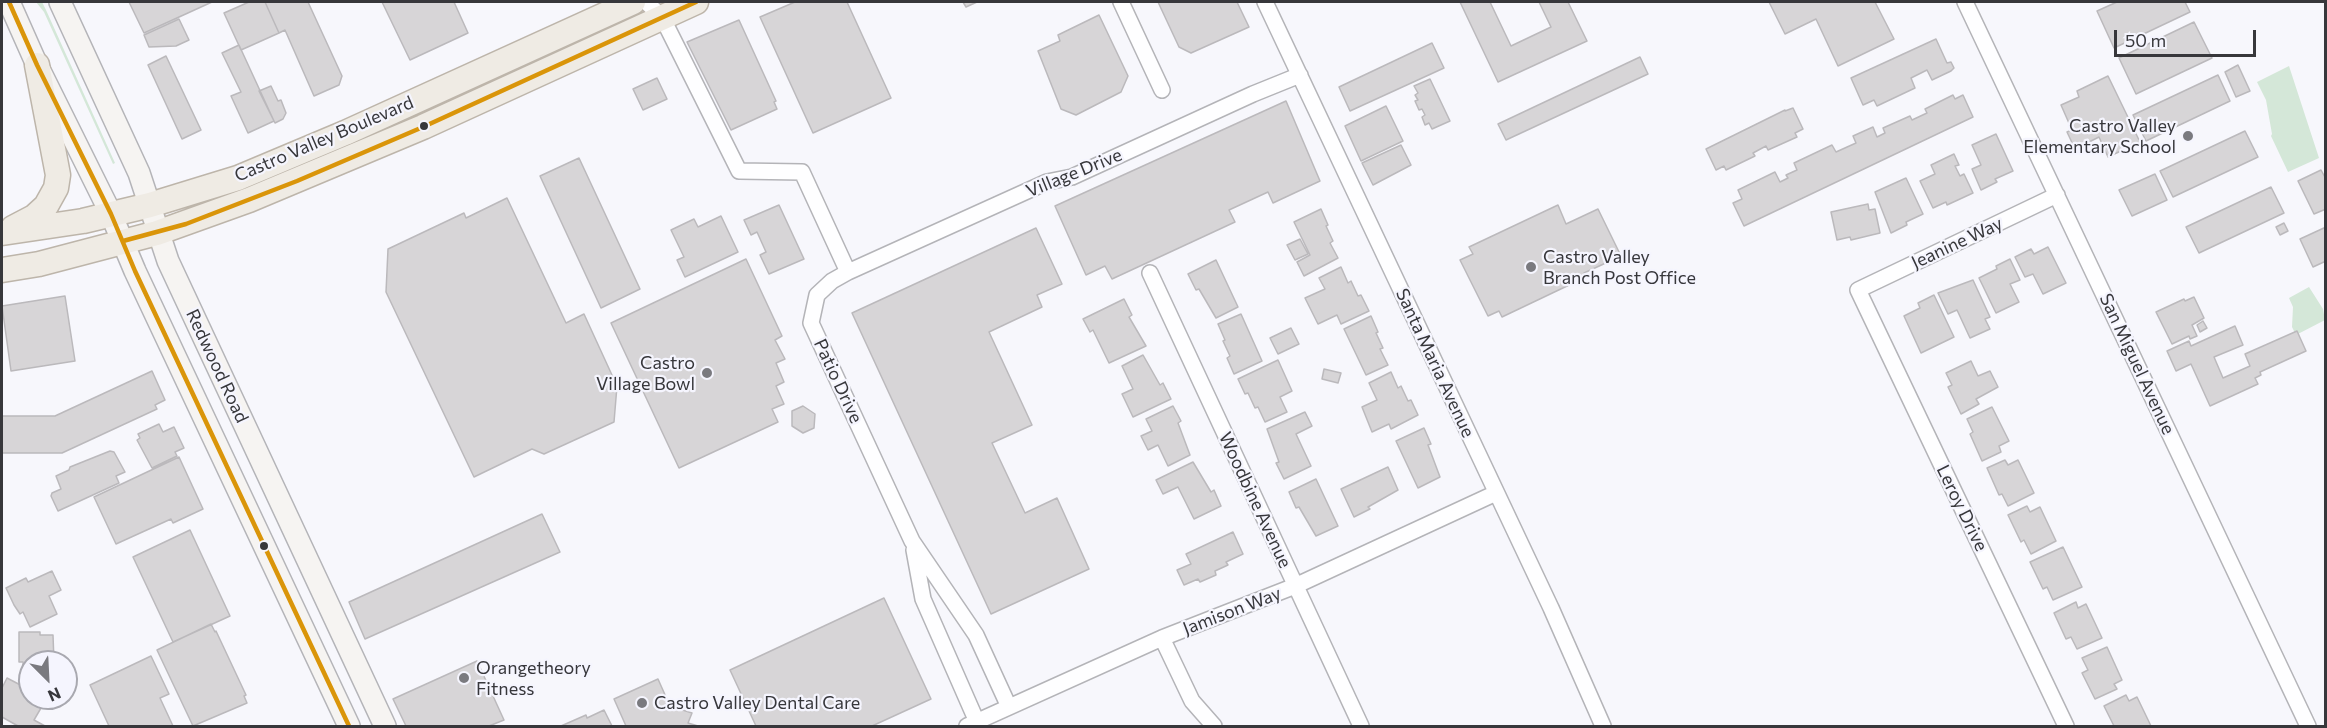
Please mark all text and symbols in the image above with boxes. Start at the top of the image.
scale bar [2117,18,2260,56]
text: 50 m [2125,29,2166,51]
street label: Castro Valley Boulevard [231,91,417,187]
place label: Castro Valley Elementary School [2023,115,2176,158]
unlabelled marker [418,120,430,132]
marker: Castro Valley Elementary School [2181,129,2195,143]
street label: Village Drive [1023,144,1125,202]
street label: Jeanine Way [1908,212,2006,274]
place label: Castro Valley Branch Post Office [1543,246,1696,288]
marker: Castro Valley Branch Post Office [1524,260,1538,274]
street label: Santa Maria Avenue [1391,285,1479,441]
street label: San Miguel Avenue [2095,290,2179,438]
street label: Redwood Road [181,306,253,426]
street label: Patio Drive [809,335,867,427]
place label: Castro Village Bowl [596,352,695,394]
marker: Castro Village Bowl [700,366,714,380]
street label: Woodbine Avenue [1214,429,1296,571]
street label: Leroy Drive [1932,461,1992,555]
unlabelled marker [258,540,270,552]
street label: Jamison Way [1180,582,1284,640]
north arrow [18,650,78,710]
place label: Orangetheory Fitness [476,657,591,700]
marker: Orangetheory Fitness [457,671,471,685]
text: N [45,684,64,706]
place label: Castro Valley Dental Care [654,692,860,714]
marker: Castro Valley Dental Care [635,696,649,710]

